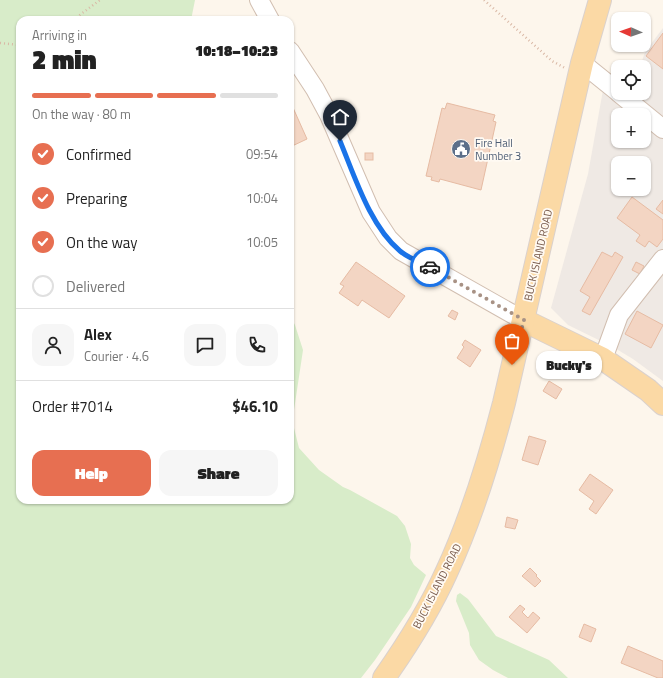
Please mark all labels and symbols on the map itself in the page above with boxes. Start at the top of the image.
north arrow [611,12,651,52]
pin [323,100,357,141]
place label: Fire Hall Number 3 [475,135,521,164]
public building icon: Fire Hall Number 3 [450,138,472,160]
street label: BUCK ISLAND ROAD [520,208,556,302]
courier [410,247,450,287]
pin [495,324,529,365]
callout: Bucky's [536,351,602,379]
street label: BUCK ISLAND ROAD [409,541,465,631]

